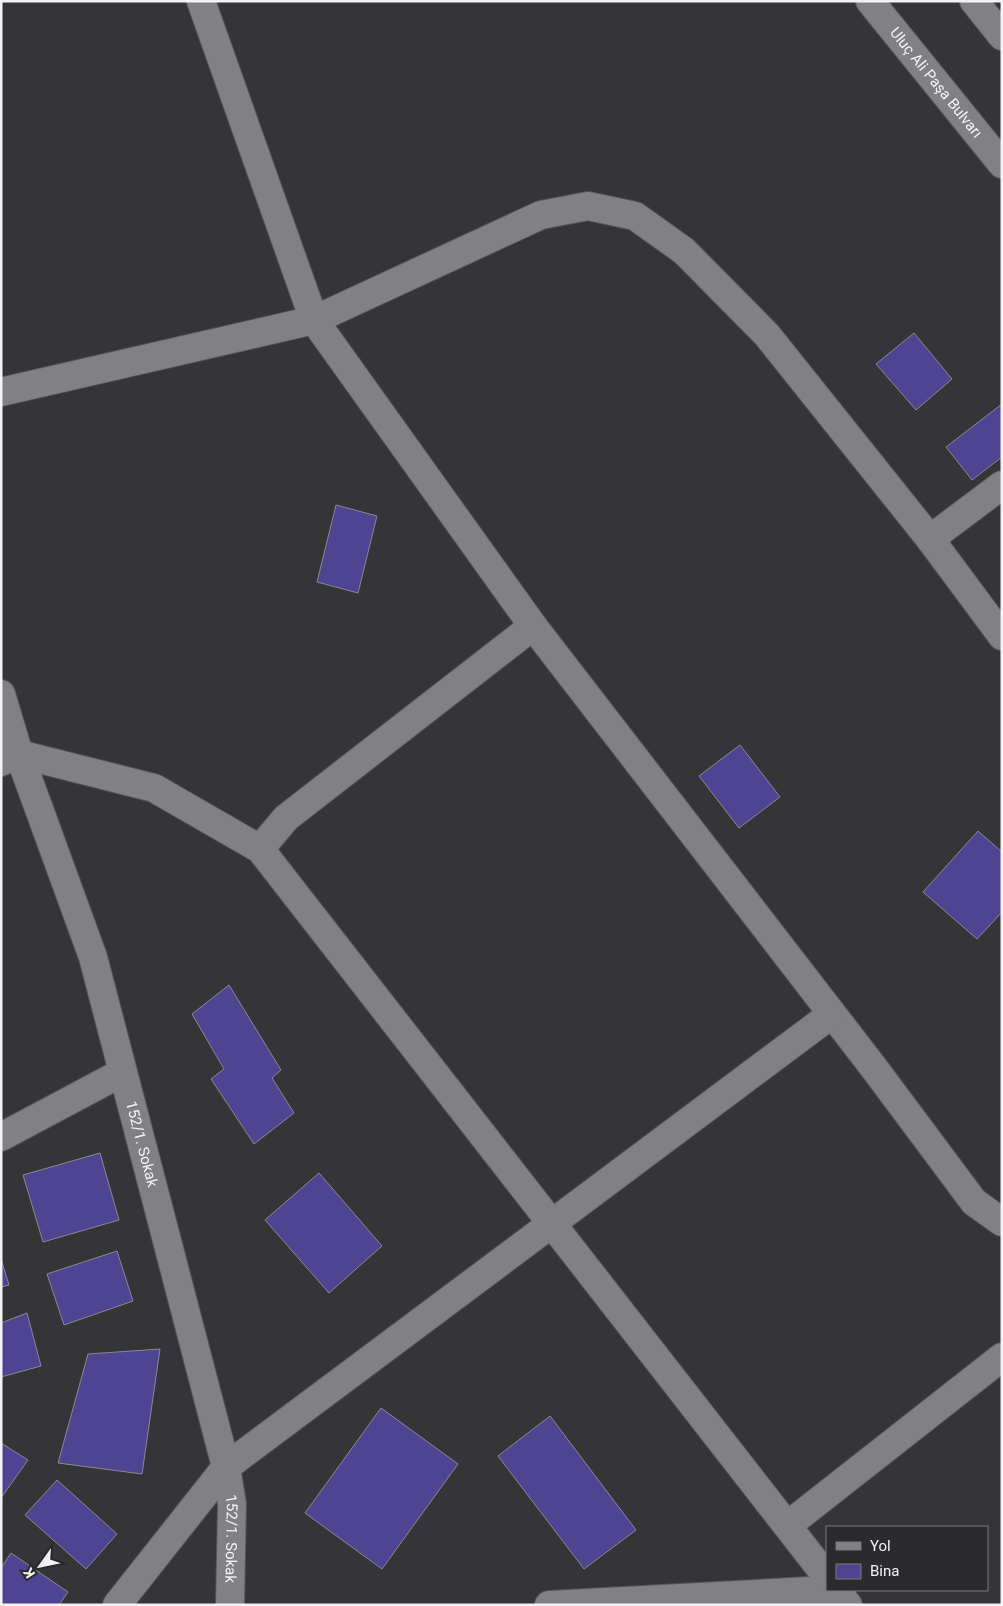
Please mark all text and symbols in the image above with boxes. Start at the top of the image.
street label: Uluç Ali Paşa Bulvarı [886,24,986,141]
street label: 152/1. Sokak [122,1099,162,1190]
street label: 152/1. Sokak [221,1493,241,1584]
legend [826,1526,988,1591]
text: Yol [870,1537,891,1555]
north arrow [15,1541,65,1591]
text: Bina [870,1562,899,1580]
text: K [20,1565,38,1581]

